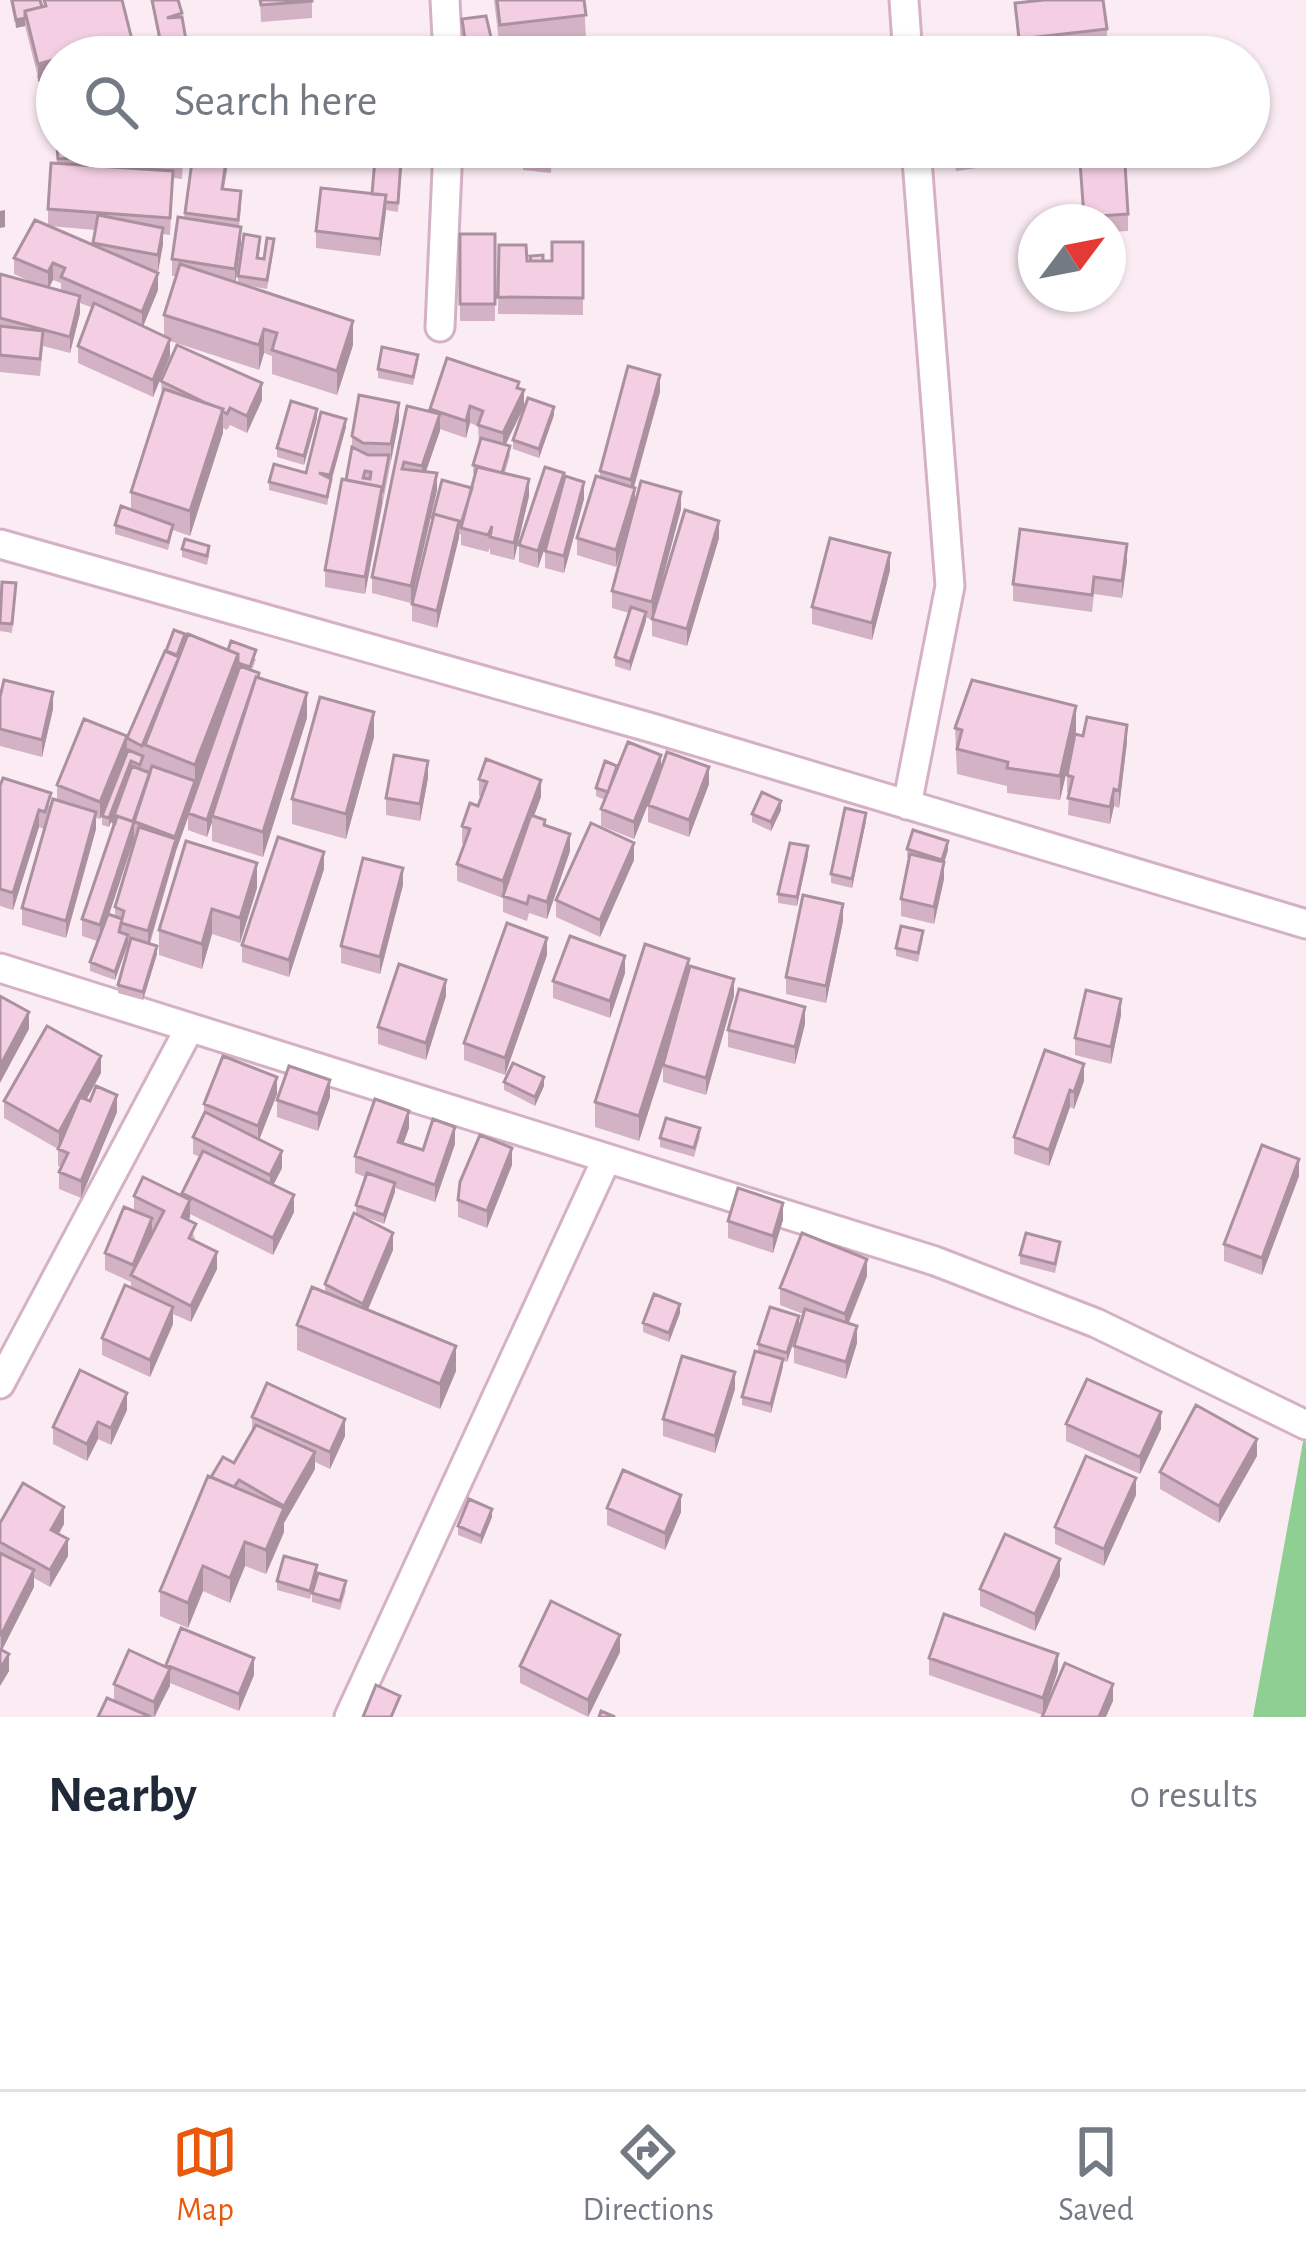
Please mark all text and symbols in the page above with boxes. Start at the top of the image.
search box [36,36,1270,168]
icon: search [78,69,144,135]
text: Search here [174,79,377,124]
north arrow [1018,204,1126,312]
text: Nearby [48,1770,197,1821]
text: 0 results [1130,1776,1258,1815]
tab: Map [172,2119,238,2231]
tab: Directions [582,2119,714,2231]
tab: Saved [1058,2119,1134,2231]

